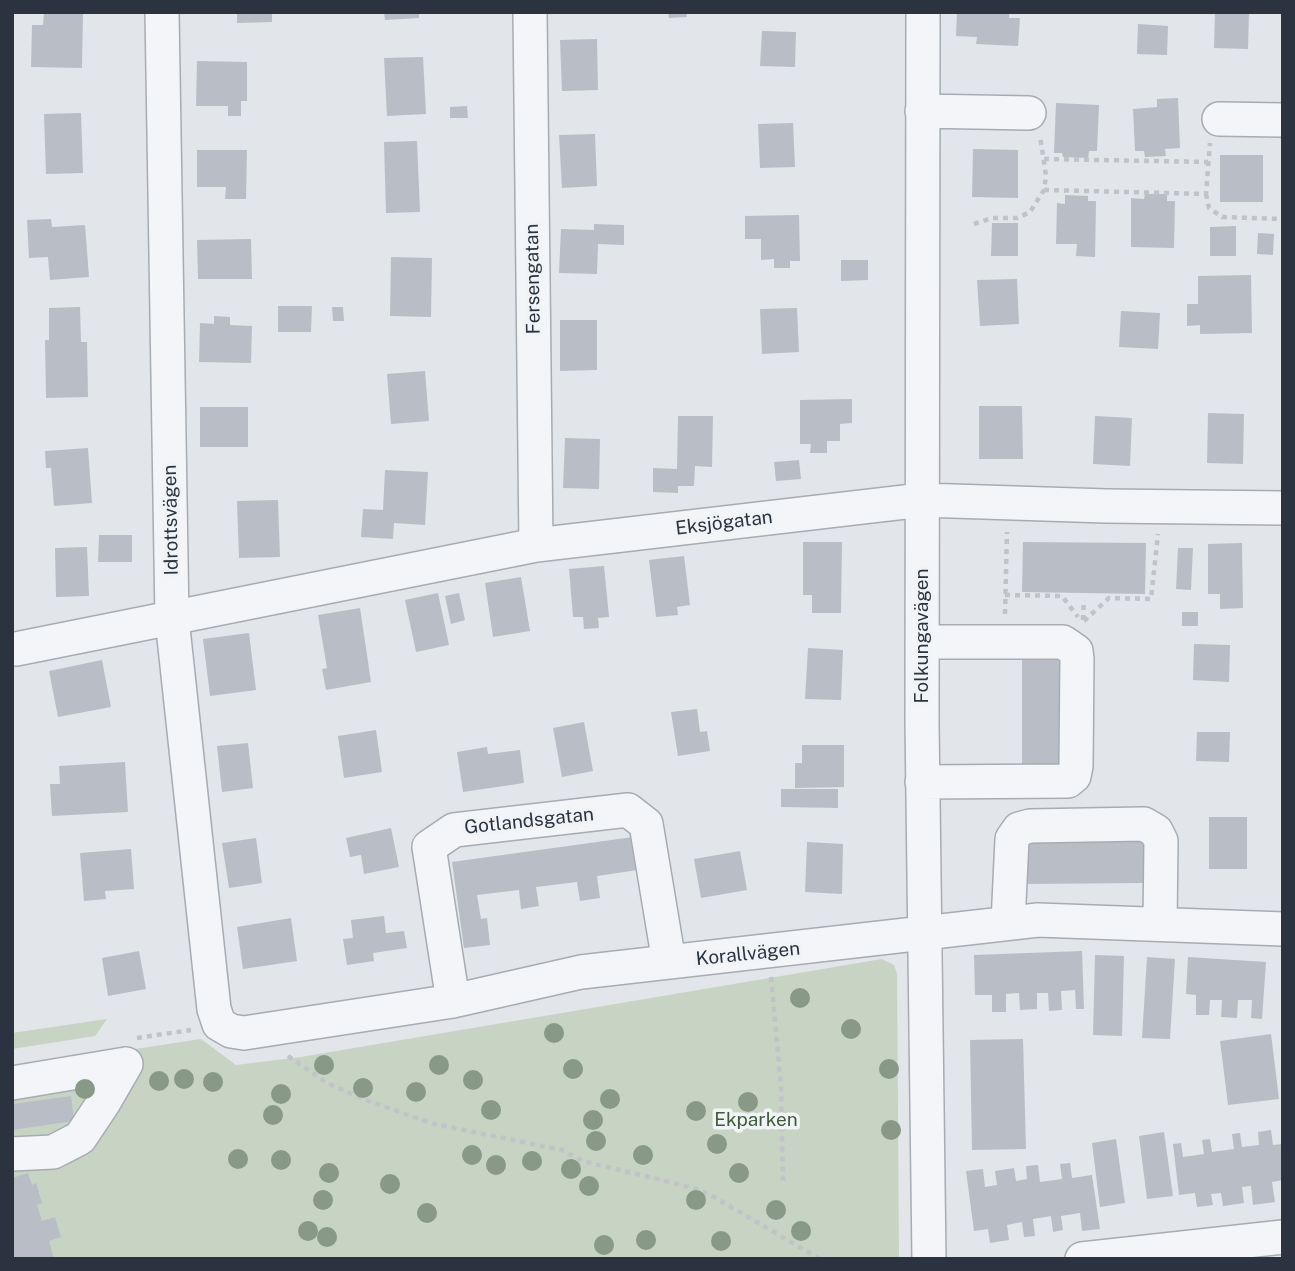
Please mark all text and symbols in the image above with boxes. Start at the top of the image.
street label: Fersengatan [521,223,545,335]
street label: Idrottsvägen [159,464,183,576]
street label: Eksjögatan [674,506,774,540]
street label: Folkungavägen [911,569,933,703]
street label: Gotlandsgatan [463,803,595,839]
street label: Korallvägen [695,937,801,971]
park label: Ekparken [714,1109,798,1131]

